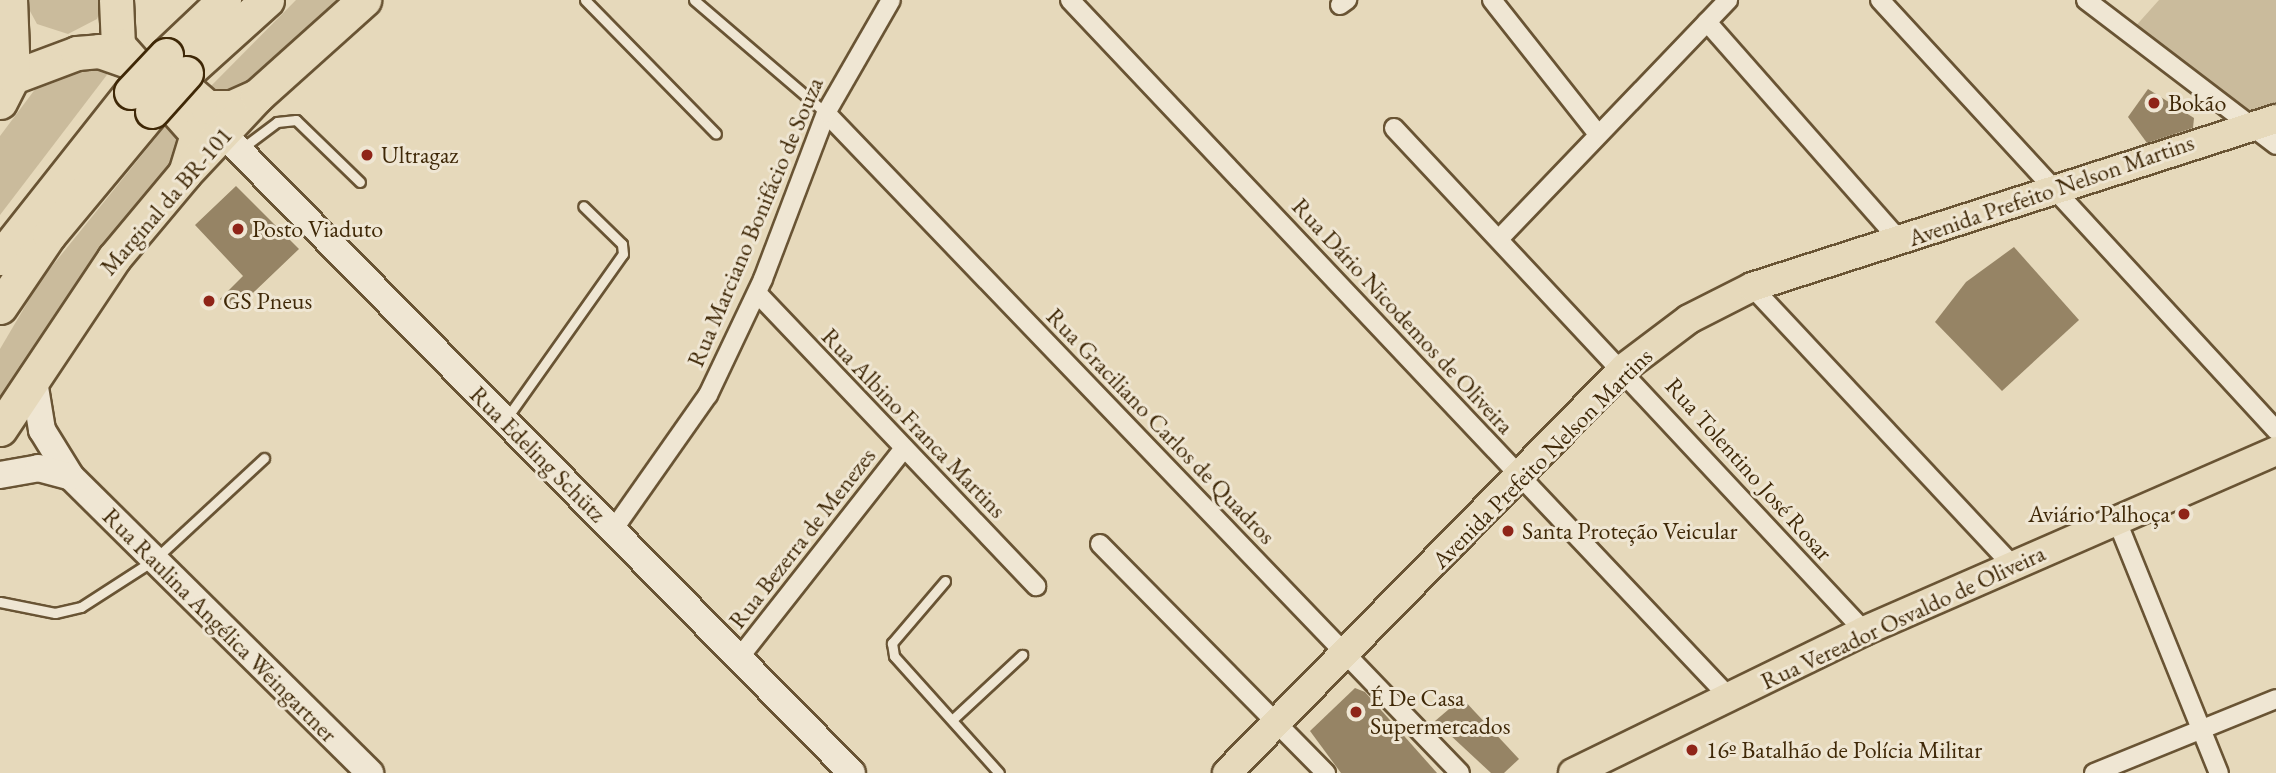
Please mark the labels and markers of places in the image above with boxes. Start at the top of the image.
place label: Bokão [2168,89,2226,117]
marker: Bokão [2146,95,2162,111]
place label: Ultragaz [381,141,458,169]
marker: Ultragaz [359,147,375,163]
place label: Posto Viaduto [252,215,383,243]
marker: Posto Viaduto [230,221,246,237]
place label: GS Pneus [223,287,312,315]
marker: GS Pneus [201,293,217,309]
place label: Aviário Palhoça [2028,500,2170,528]
marker: Aviário Palhoça [2176,506,2192,522]
place label: Santa Proteção Veicular [1522,517,1738,545]
marker: Santa Proteção Veicular [1500,523,1516,539]
place label: É De Casa Supermercados [1370,684,1510,740]
marker: É De Casa Supermercados [1348,704,1364,720]
place label: 16º Batalhão de Polícia Militar [1706,736,1982,764]
marker: 16º Batalhão de Polícia Militar [1684,742,1700,758]

